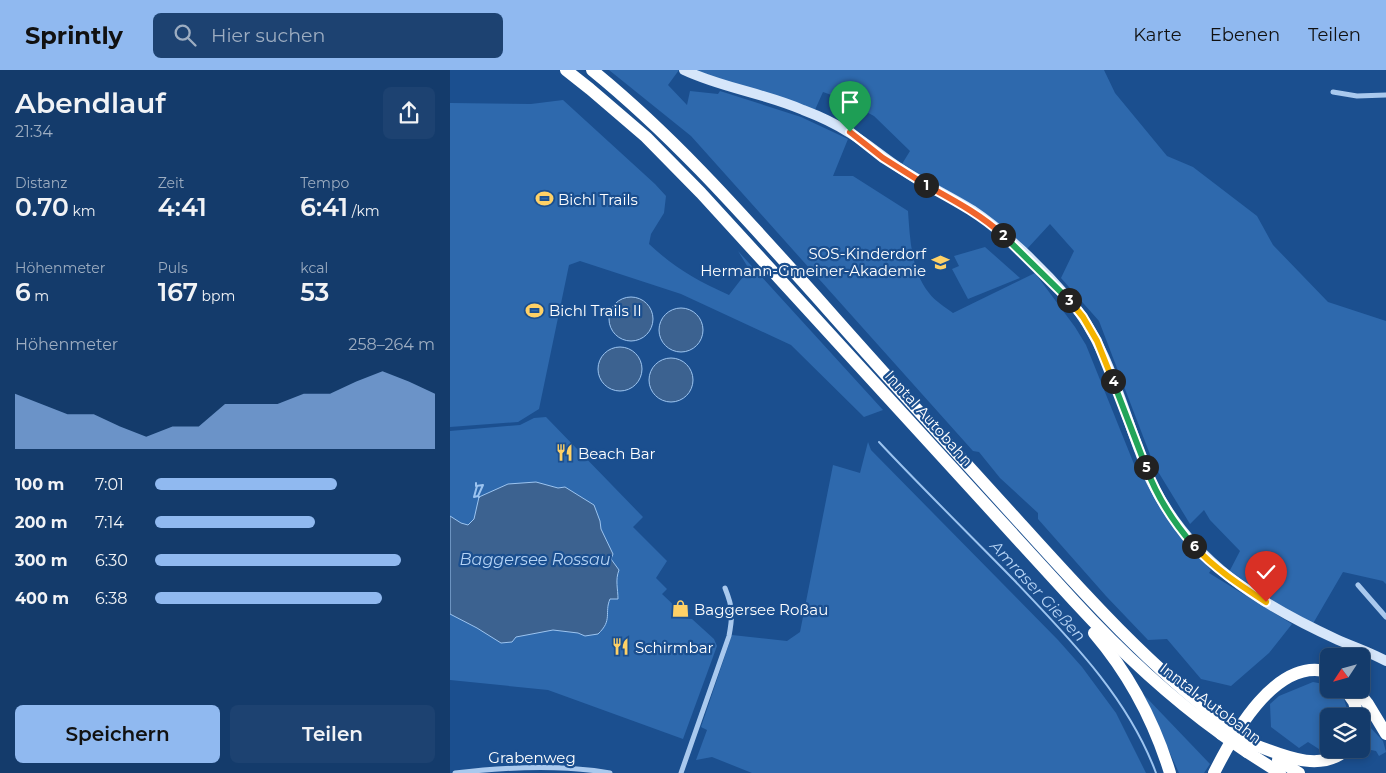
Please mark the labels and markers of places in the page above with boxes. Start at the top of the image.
pin [829,81,871,132]
pin: 1 [914,172,938,198]
sports icon: Bichl Trails [534,189,554,209]
place label: Bichl Trails [558,190,638,209]
pin: 2 [990,222,1016,248]
place label: SOS-Kinderdorf Hermann-Gmeiner-Akademie [700,244,927,280]
school or university icon: SOS-Kinderdorf Hermann-Gmeiner-Akademie [930,252,950,272]
pin: 3 [1056,288,1082,312]
sports icon: Bichl Trails II [525,300,545,320]
place label: Bichl Trails II [549,301,642,320]
pin: 4 [1100,368,1126,394]
restaurant icon: Beach Bar [554,443,574,463]
place label: Beach Bar [578,444,656,463]
pin: 5 [1134,454,1158,480]
pin: 6 [1182,534,1206,558]
pin [1245,551,1287,602]
shop icon: Baggersee Roßau [670,599,690,619]
place label: Baggersee Roßau [694,600,828,619]
restaurant icon: Schirmbar [611,637,631,657]
place label: Schirmbar [635,638,714,657]

